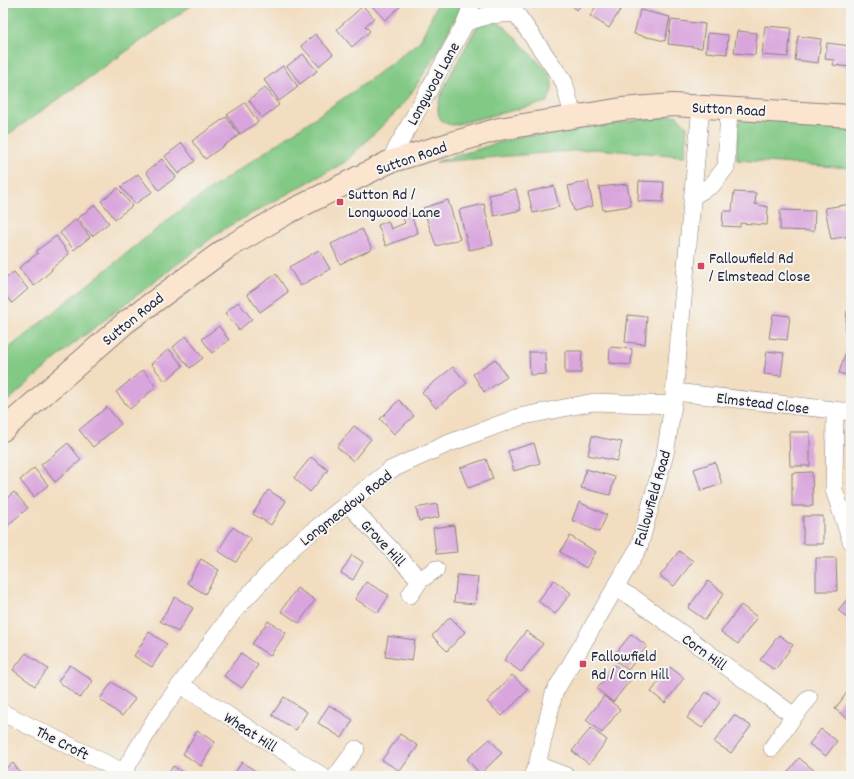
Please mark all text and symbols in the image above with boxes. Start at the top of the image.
street label: Longwood Lane [402,38,467,130]
street label: Sutton Road [691,97,766,124]
street label: Sutton Road [373,136,450,182]
place label: Sutton Rd / Longwood Lane [348,184,440,225]
marker: Sutton Rd / Longwood Lane [335,197,345,207]
place label: Fallowfield Rd / Elmstead Close [709,248,810,289]
marker: Fallowfield Rd / Elmstead Close [696,261,706,271]
street label: Sutton Road [98,288,170,352]
street label: Elmstead Close [715,387,810,422]
street label: Fallowfield Road [629,448,678,549]
street label: Longmeadow Road [295,465,398,553]
street label: Grove Hill [354,515,410,573]
street label: Corn Hill [676,629,731,677]
place label: Fallowfield Rd / Corn Hill [591,646,669,687]
marker: Fallowfield Rd / Corn Hill [578,659,588,669]
street label: Wheat Hill [218,707,281,759]
street label: The Croft [31,721,93,767]

